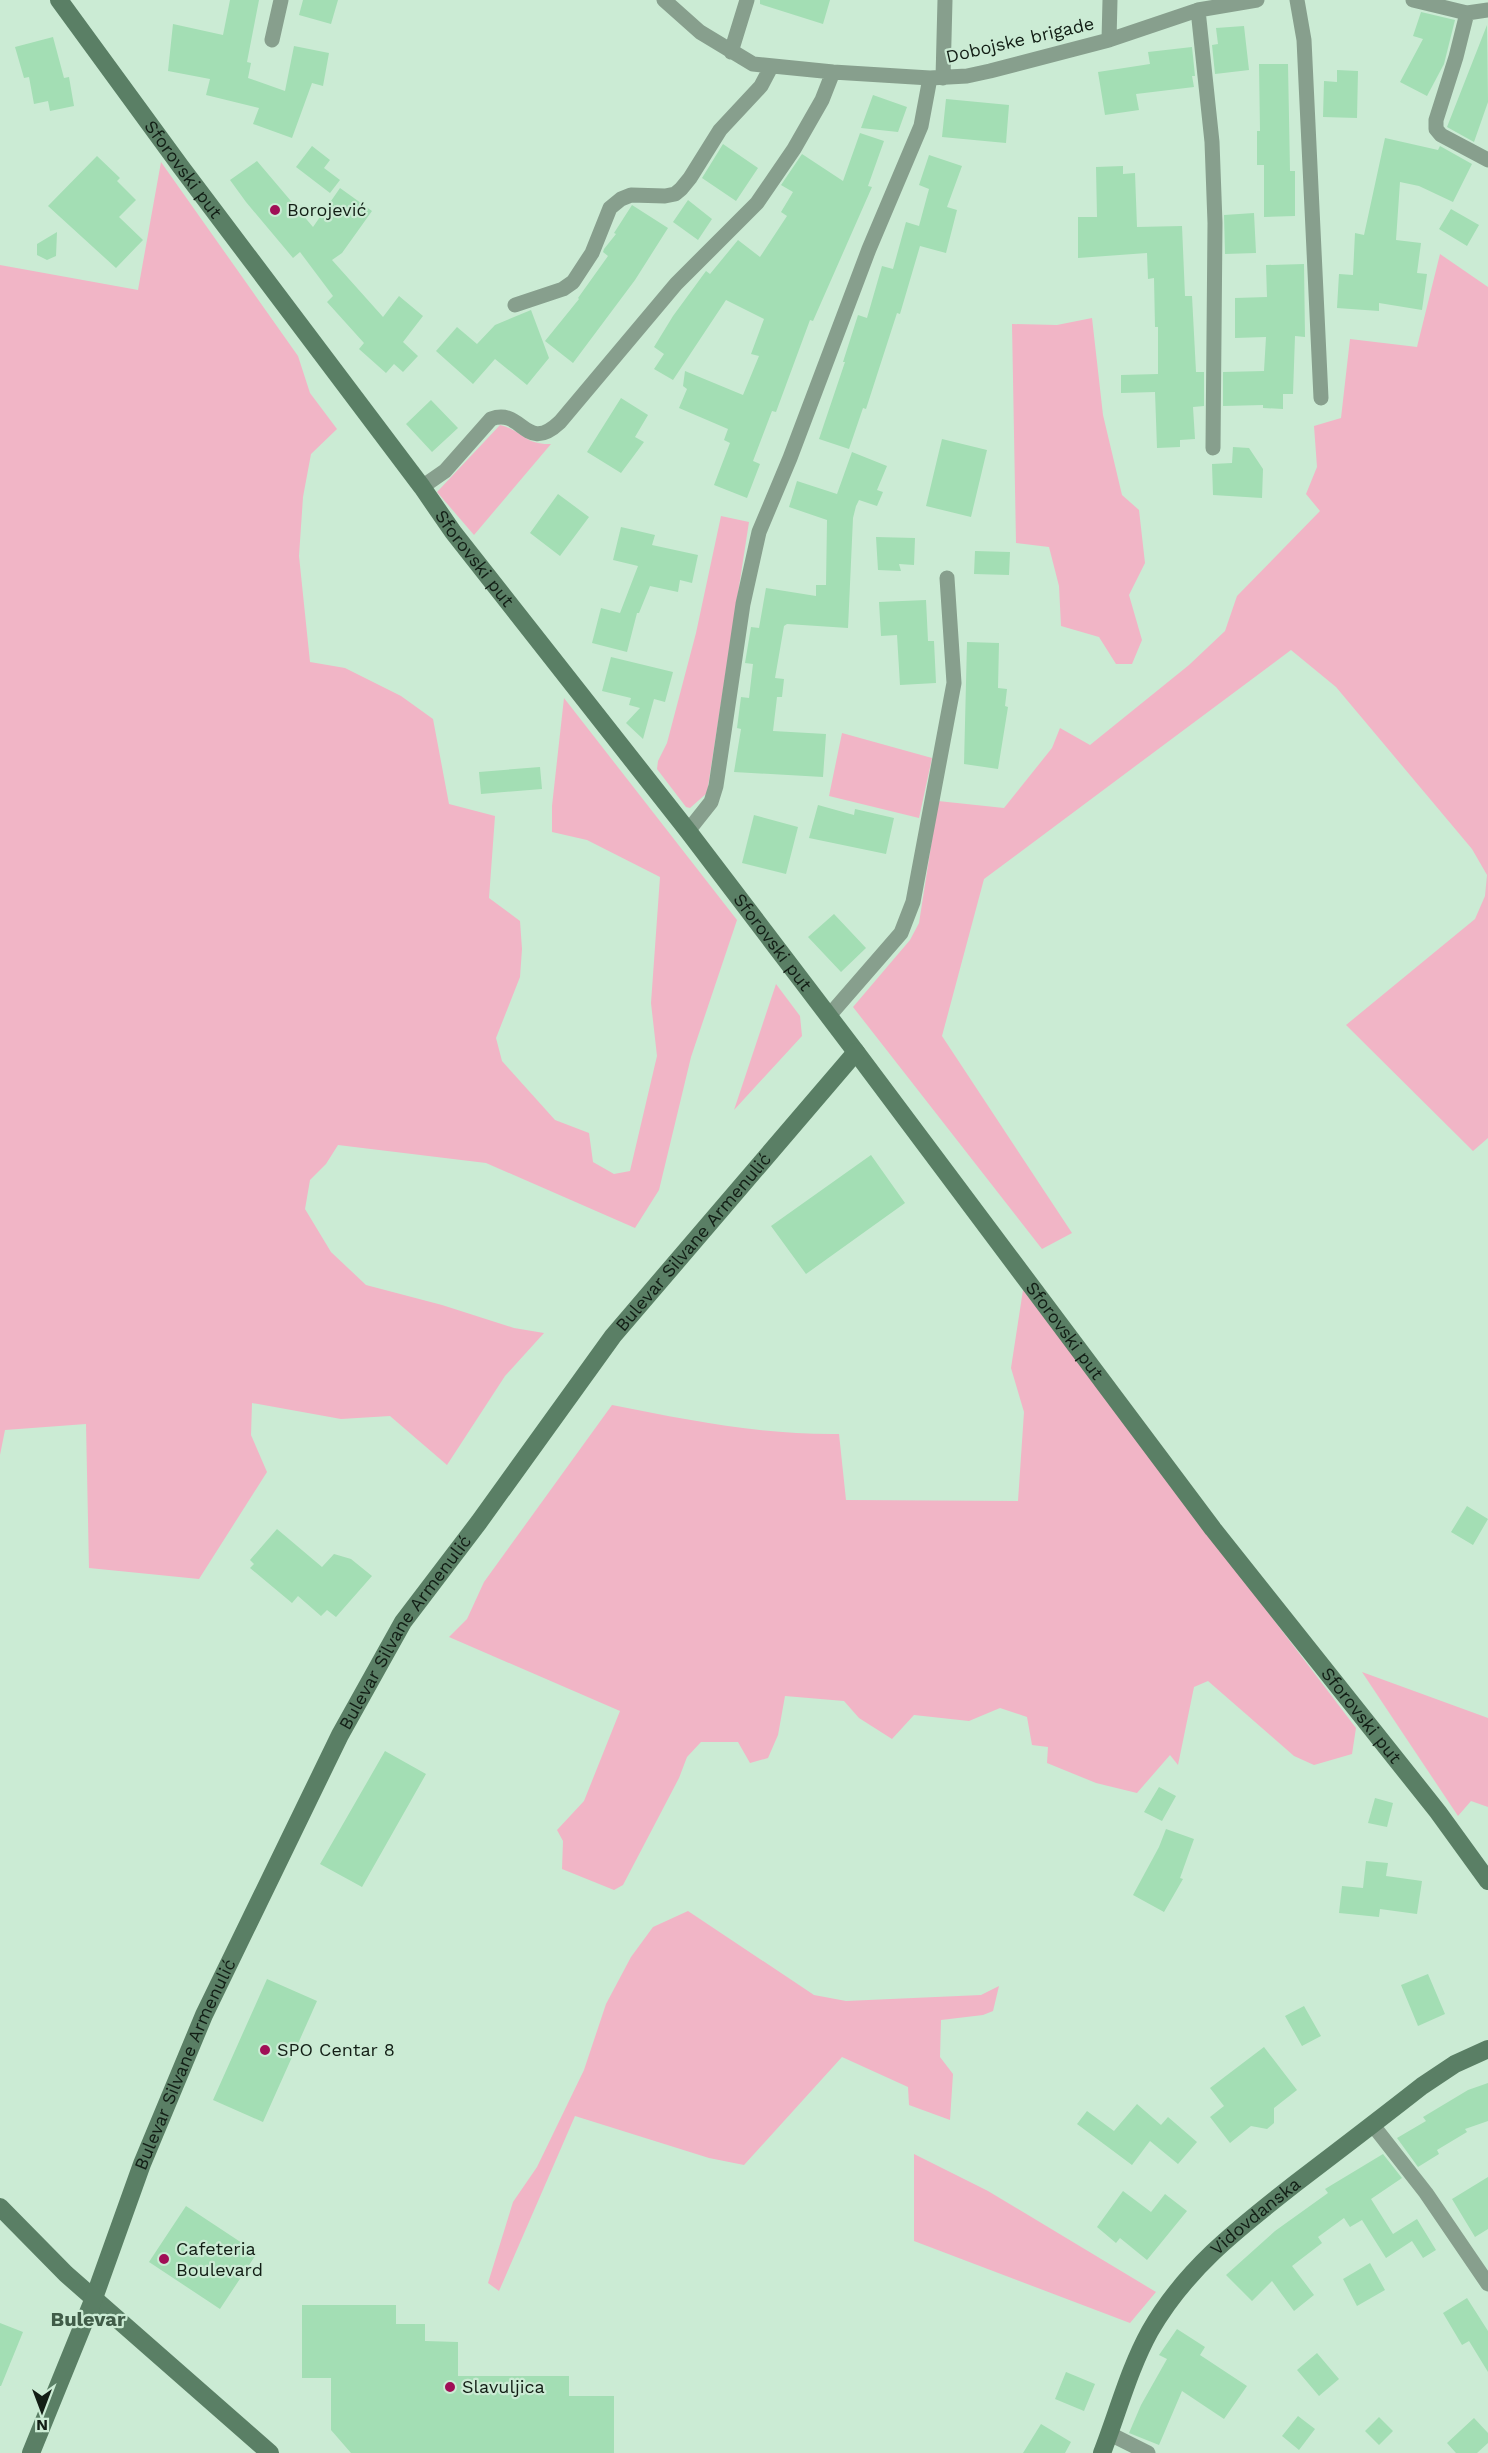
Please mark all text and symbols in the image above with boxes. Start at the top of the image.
street label: Dobojske brigade [944,12,1096,67]
street label: Sforovski put [140,116,227,223]
place label: Borojević [287,199,367,220]
marker: Borojević [268,203,282,217]
street label: Sforovski put [431,506,519,611]
street label: Sforovski put [729,889,817,995]
street label: Bulevar Silvane Armenulić [611,1148,775,1335]
street label: Sforovski put [1022,1277,1109,1384]
street label: Bulevar Silvane Armenulić [334,1531,475,1733]
street label: Sforovski put [1317,1663,1407,1768]
street label: Bulevar Silvane Armenulić [130,1955,240,2173]
place label: SPO Centar 8 [277,2039,395,2060]
marker: SPO Centar 8 [258,2043,272,2057]
street label: Vidovdanska [1206,2173,1304,2259]
place label: Cafeteria Boulevard [176,2238,263,2280]
marker: Cafeteria Boulevard [157,2252,171,2266]
district label: Bulevar [50,2307,126,2331]
place label: Slavuljica [462,2376,545,2397]
marker: Slavuljica [443,2380,457,2394]
north arrow [12,2381,72,2441]
text: N [36,2416,48,2435]

